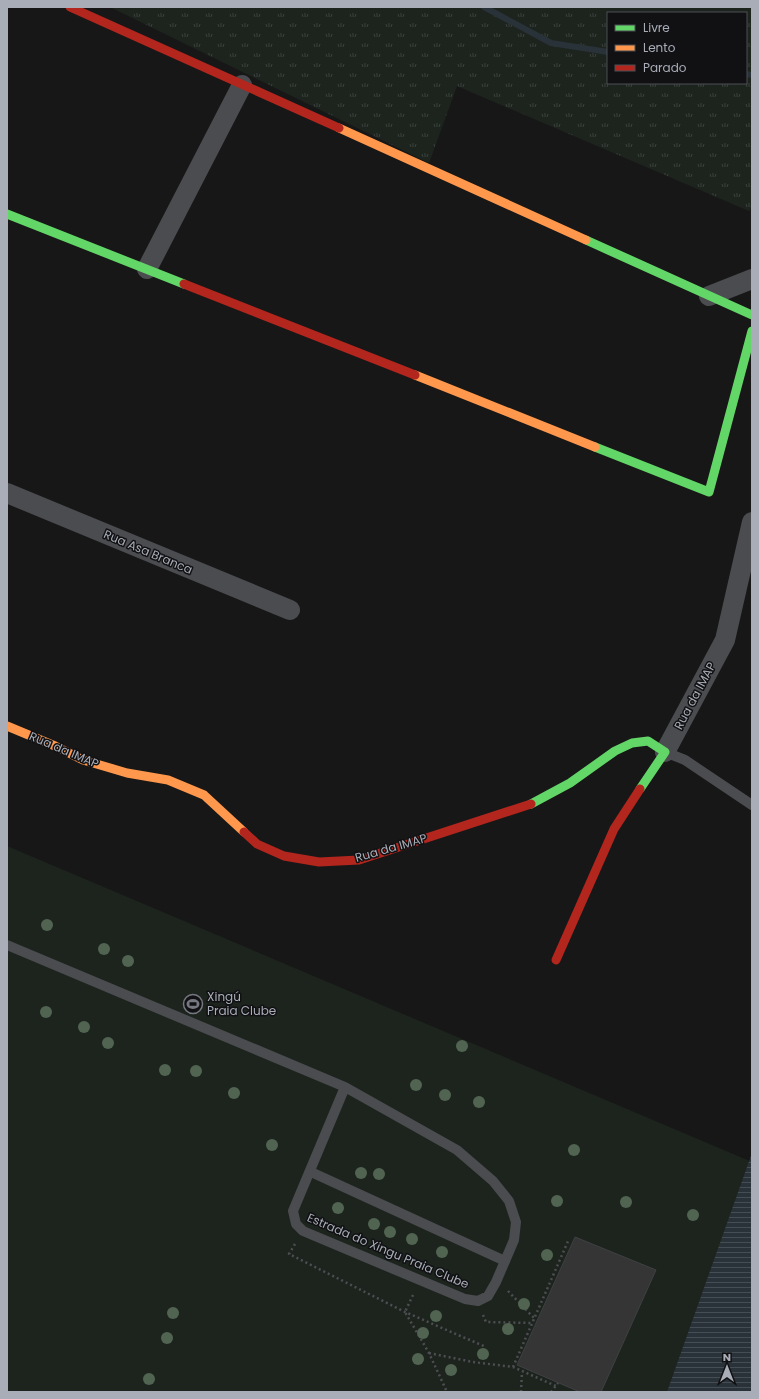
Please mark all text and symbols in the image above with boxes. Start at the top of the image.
legend [607,12,747,84]
text: Livre [643,19,670,36]
text: Lento [643,39,676,56]
text: Parado [643,59,687,76]
street label: Rua Asa Branca [101,525,195,578]
street label: Rua da IMAP [670,659,719,732]
street label: Rua da IMAP [27,727,102,772]
street label: Rua da IMAP [353,829,429,866]
place label: Xingú Praia Clube [207,988,276,1019]
sports icon: Xingú Praia Clube [182,993,204,1015]
street label: Estrada do Xingu Praia Clube [305,1209,472,1292]
north arrow [707,1347,747,1387]
text: N [723,1349,731,1365]

